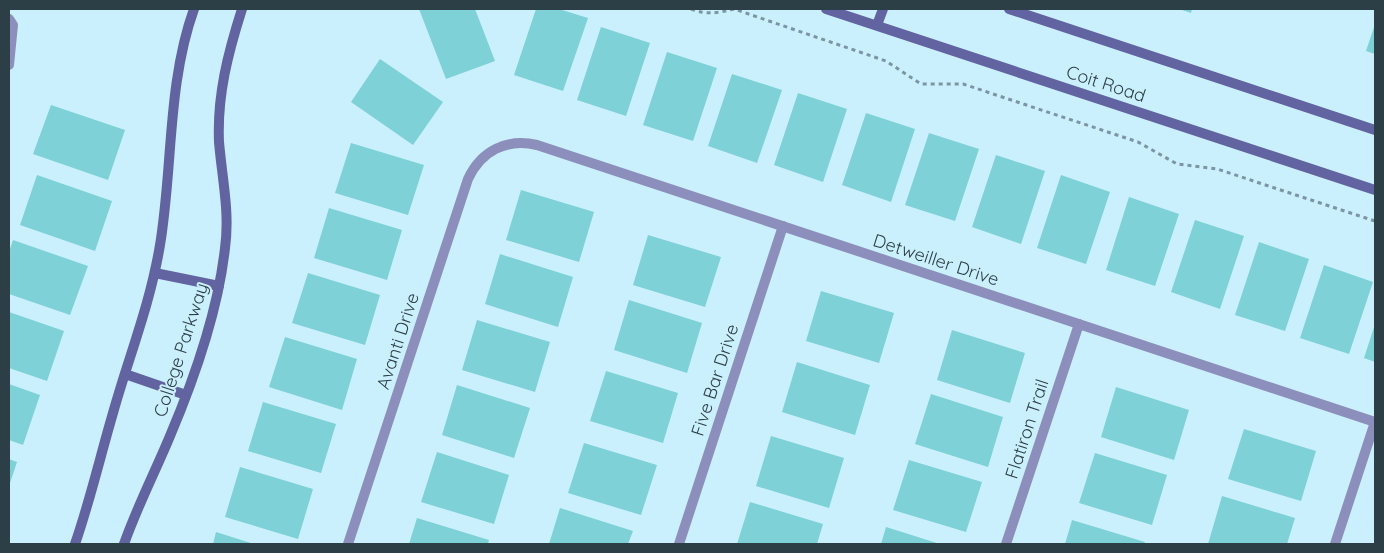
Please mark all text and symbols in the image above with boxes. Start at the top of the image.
street label: Coit Road [1064,60,1149,107]
street label: Detweiller Drive [870,228,1002,291]
street label: College Parkway [148,280,213,420]
street label: Avanti Drive [371,290,424,392]
street label: Five Bar Drive [686,321,743,439]
street label: Flatiron Trail [1000,376,1053,482]

